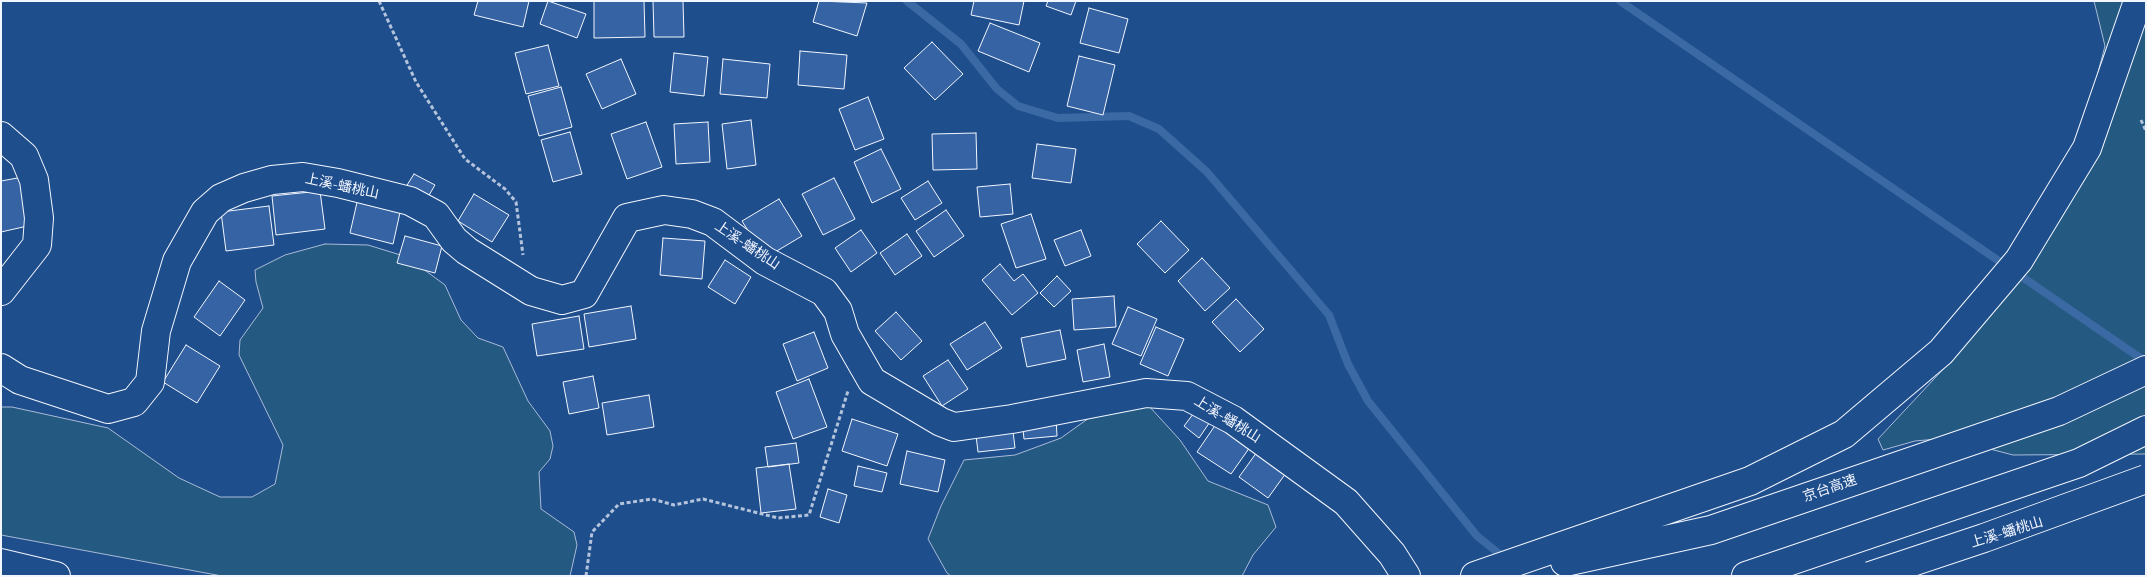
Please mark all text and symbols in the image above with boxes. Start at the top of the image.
street label: 上溪-蟠桃山 [303,171,381,203]
street label: 上溪-蟠桃山 [711,218,783,274]
street label: 上溪-蟠桃山 [1191,393,1263,447]
street label: 京台高速 [1801,472,1859,506]
street label: 上溪-蟠桃山 [1969,514,2045,552]

